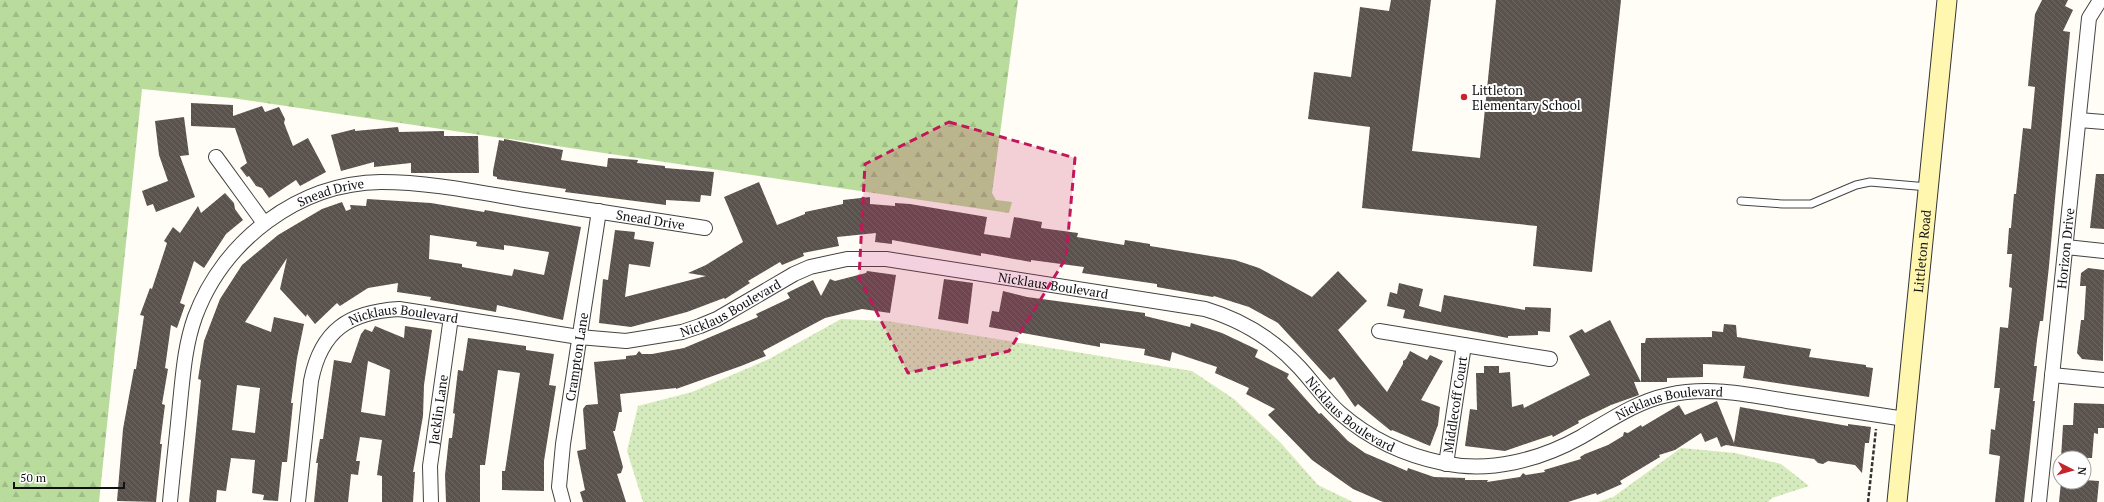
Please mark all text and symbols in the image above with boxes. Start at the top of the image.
place label: Littleton Elementary School [1472,81,1581,114]
marker: Littleton Elementary School [1459,92,1469,102]
street label: Snead Drive [294,174,365,211]
street label: Snead Drive [615,205,686,234]
street label: Horizon Drive [2052,207,2078,290]
street label: Littleton Road [1909,209,1935,294]
street label: Nicklaus Boulevard [997,268,1110,303]
street label: Nicklaus Boulevard [678,275,784,341]
street label: Nicklaus Boulevard [345,300,459,329]
street label: Crampton Lane [561,311,592,402]
street label: Middlecoff Court [1439,355,1471,454]
street label: Nicklaus Boulevard [1302,372,1398,456]
street label: Jacklin Lane [424,373,452,446]
street label: Nicklaus Boulevard [1612,382,1723,424]
north arrow [2052,450,2092,490]
scale bar [14,464,124,490]
text: N [2074,466,2089,477]
text: 50 m [20,470,47,485]

